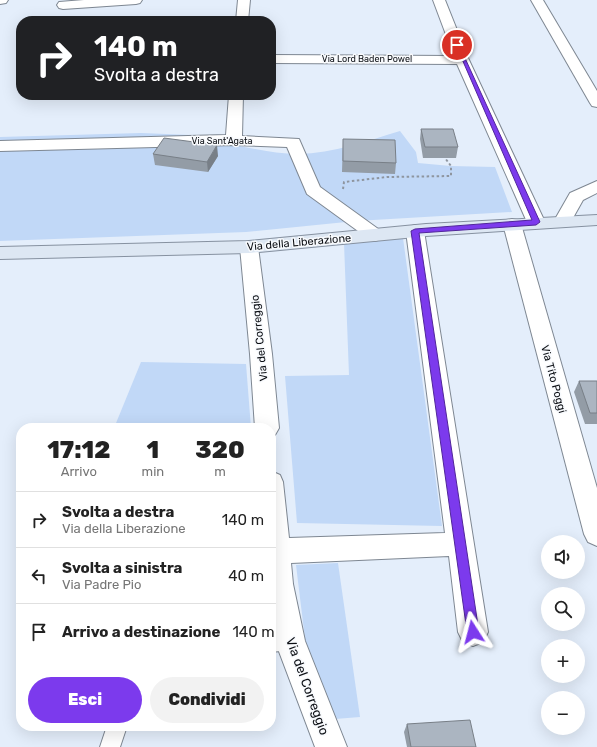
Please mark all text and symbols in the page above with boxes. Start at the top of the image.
pin [440,28,474,62]
text: 140 m [94,30,178,63]
icon: right [28,32,80,84]
icon: arrive [446,34,468,56]
street label: Via Lord Baden Powel [322,54,412,64]
text: Svolta a destra [94,64,219,86]
street label: Via Sant'Agata [192,136,252,146]
street label: Via della Liberazione [246,231,352,254]
street label: Via del Correggio [248,294,271,382]
street label: Via Tito Poggi [538,344,569,414]
text: 17:12 [47,436,110,464]
text: 1 [147,436,159,464]
text: 320 [195,436,245,464]
text: Arrivo [61,464,97,479]
text: min [142,464,164,479]
text: m [214,464,226,479]
text: Svolta a destra [62,503,174,521]
icon: right [28,509,50,531]
text: 140 m [222,511,264,529]
text: Via della Liberazione [62,521,186,536]
map controls [541,535,585,735]
button: sound [541,535,585,579]
text: Svolta a sinistra [62,559,182,577]
icon: left [28,565,50,587]
text: 40 m [228,567,264,585]
text: Via Padre Pio [62,577,141,592]
button: search [541,587,585,631]
position arrow [452,611,494,653]
icon: arrive [28,621,50,643]
text: Arrivo a destinazione [62,623,220,641]
text: 140 m [232,623,275,641]
street label: Via del Correggio [282,635,332,737]
button: + [541,639,585,683]
button: Esci [28,677,142,723]
button: Condividi [150,677,264,723]
button: − [541,691,585,735]

